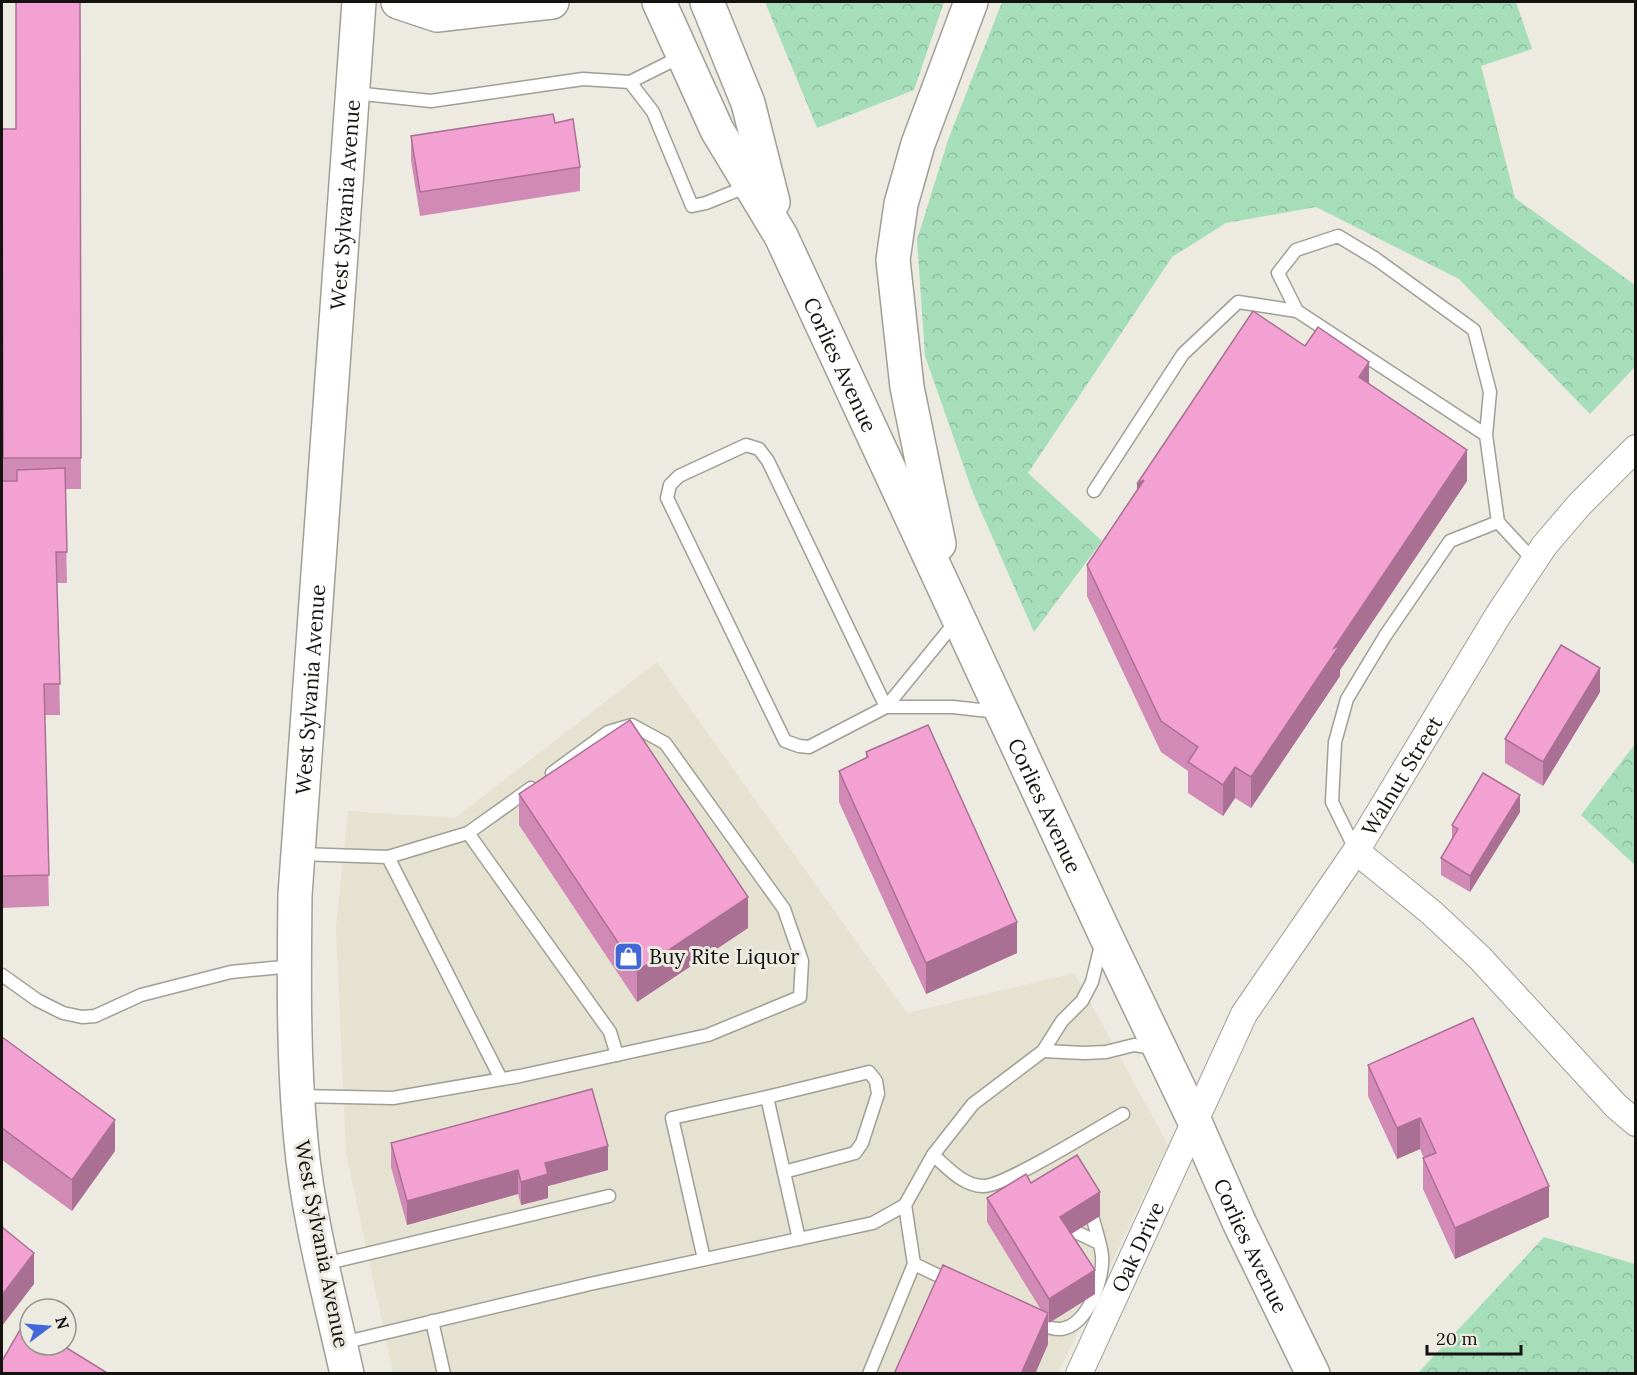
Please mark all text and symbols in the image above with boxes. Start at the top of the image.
street label: West Sylvania Avenue [323,99,365,311]
street label: Corlies Avenue [798,293,884,436]
street label: West Sylvania Avenue [289,583,331,796]
street label: Walnut Street [1355,710,1448,840]
street label: Corlies Avenue [1002,734,1088,877]
shop icon: Buy Rite Liquor [612,940,644,972]
place label: Buy Rite Liquor [649,943,799,970]
street label: West Sylvania Avenue [289,1138,355,1350]
street label: Corlies Avenue [1208,1174,1295,1317]
street label: Oak Drive [1105,1197,1170,1296]
north arrow [18,1297,78,1357]
text: N [51,1314,74,1332]
scale bar [1427,1318,1522,1356]
text: 20 m [1436,1327,1478,1350]

